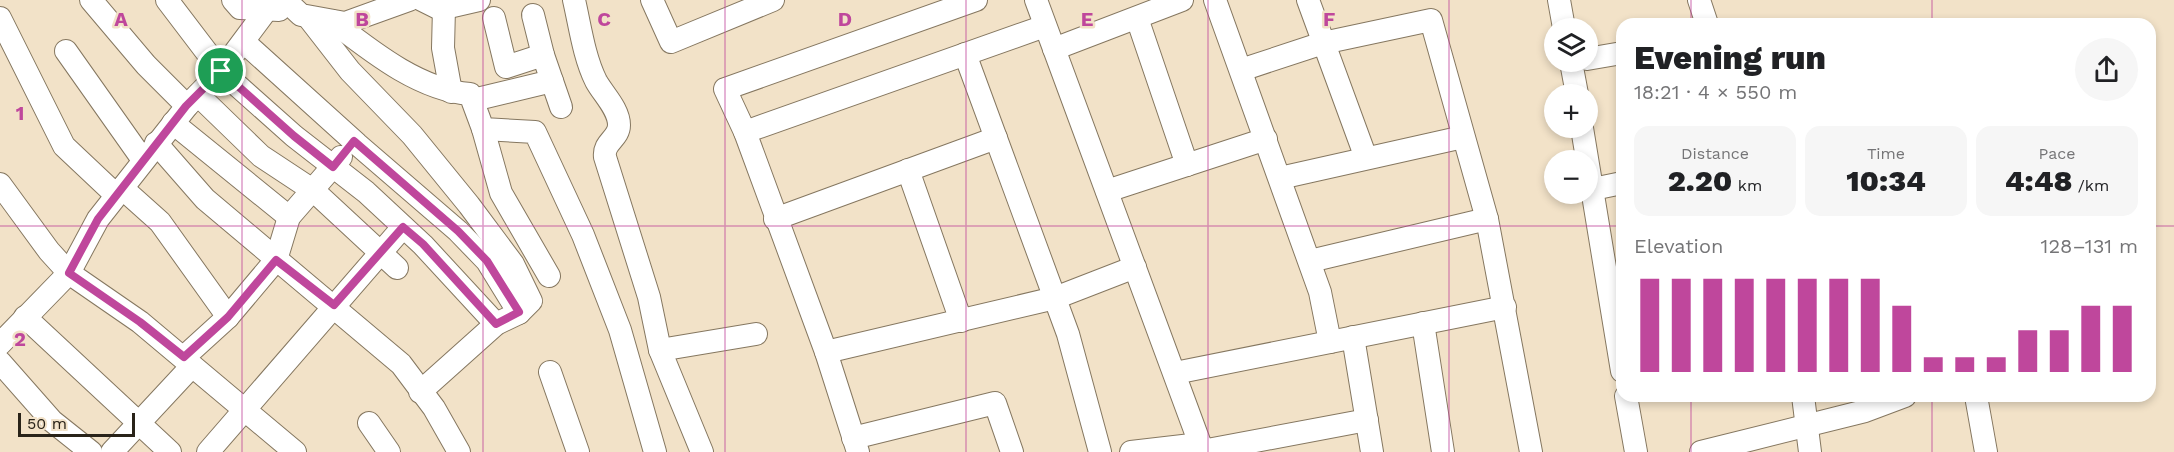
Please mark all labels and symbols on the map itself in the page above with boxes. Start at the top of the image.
text: A [114,7,128,31]
text: B [355,7,369,31]
text: C [597,7,611,31]
text: D [838,7,852,31]
text: E [1081,7,1093,31]
text: F [1323,7,1335,31]
pin [195,45,246,96]
text: 1 [16,101,24,125]
text: 2 [14,327,26,351]
scale bar [18,410,135,438]

